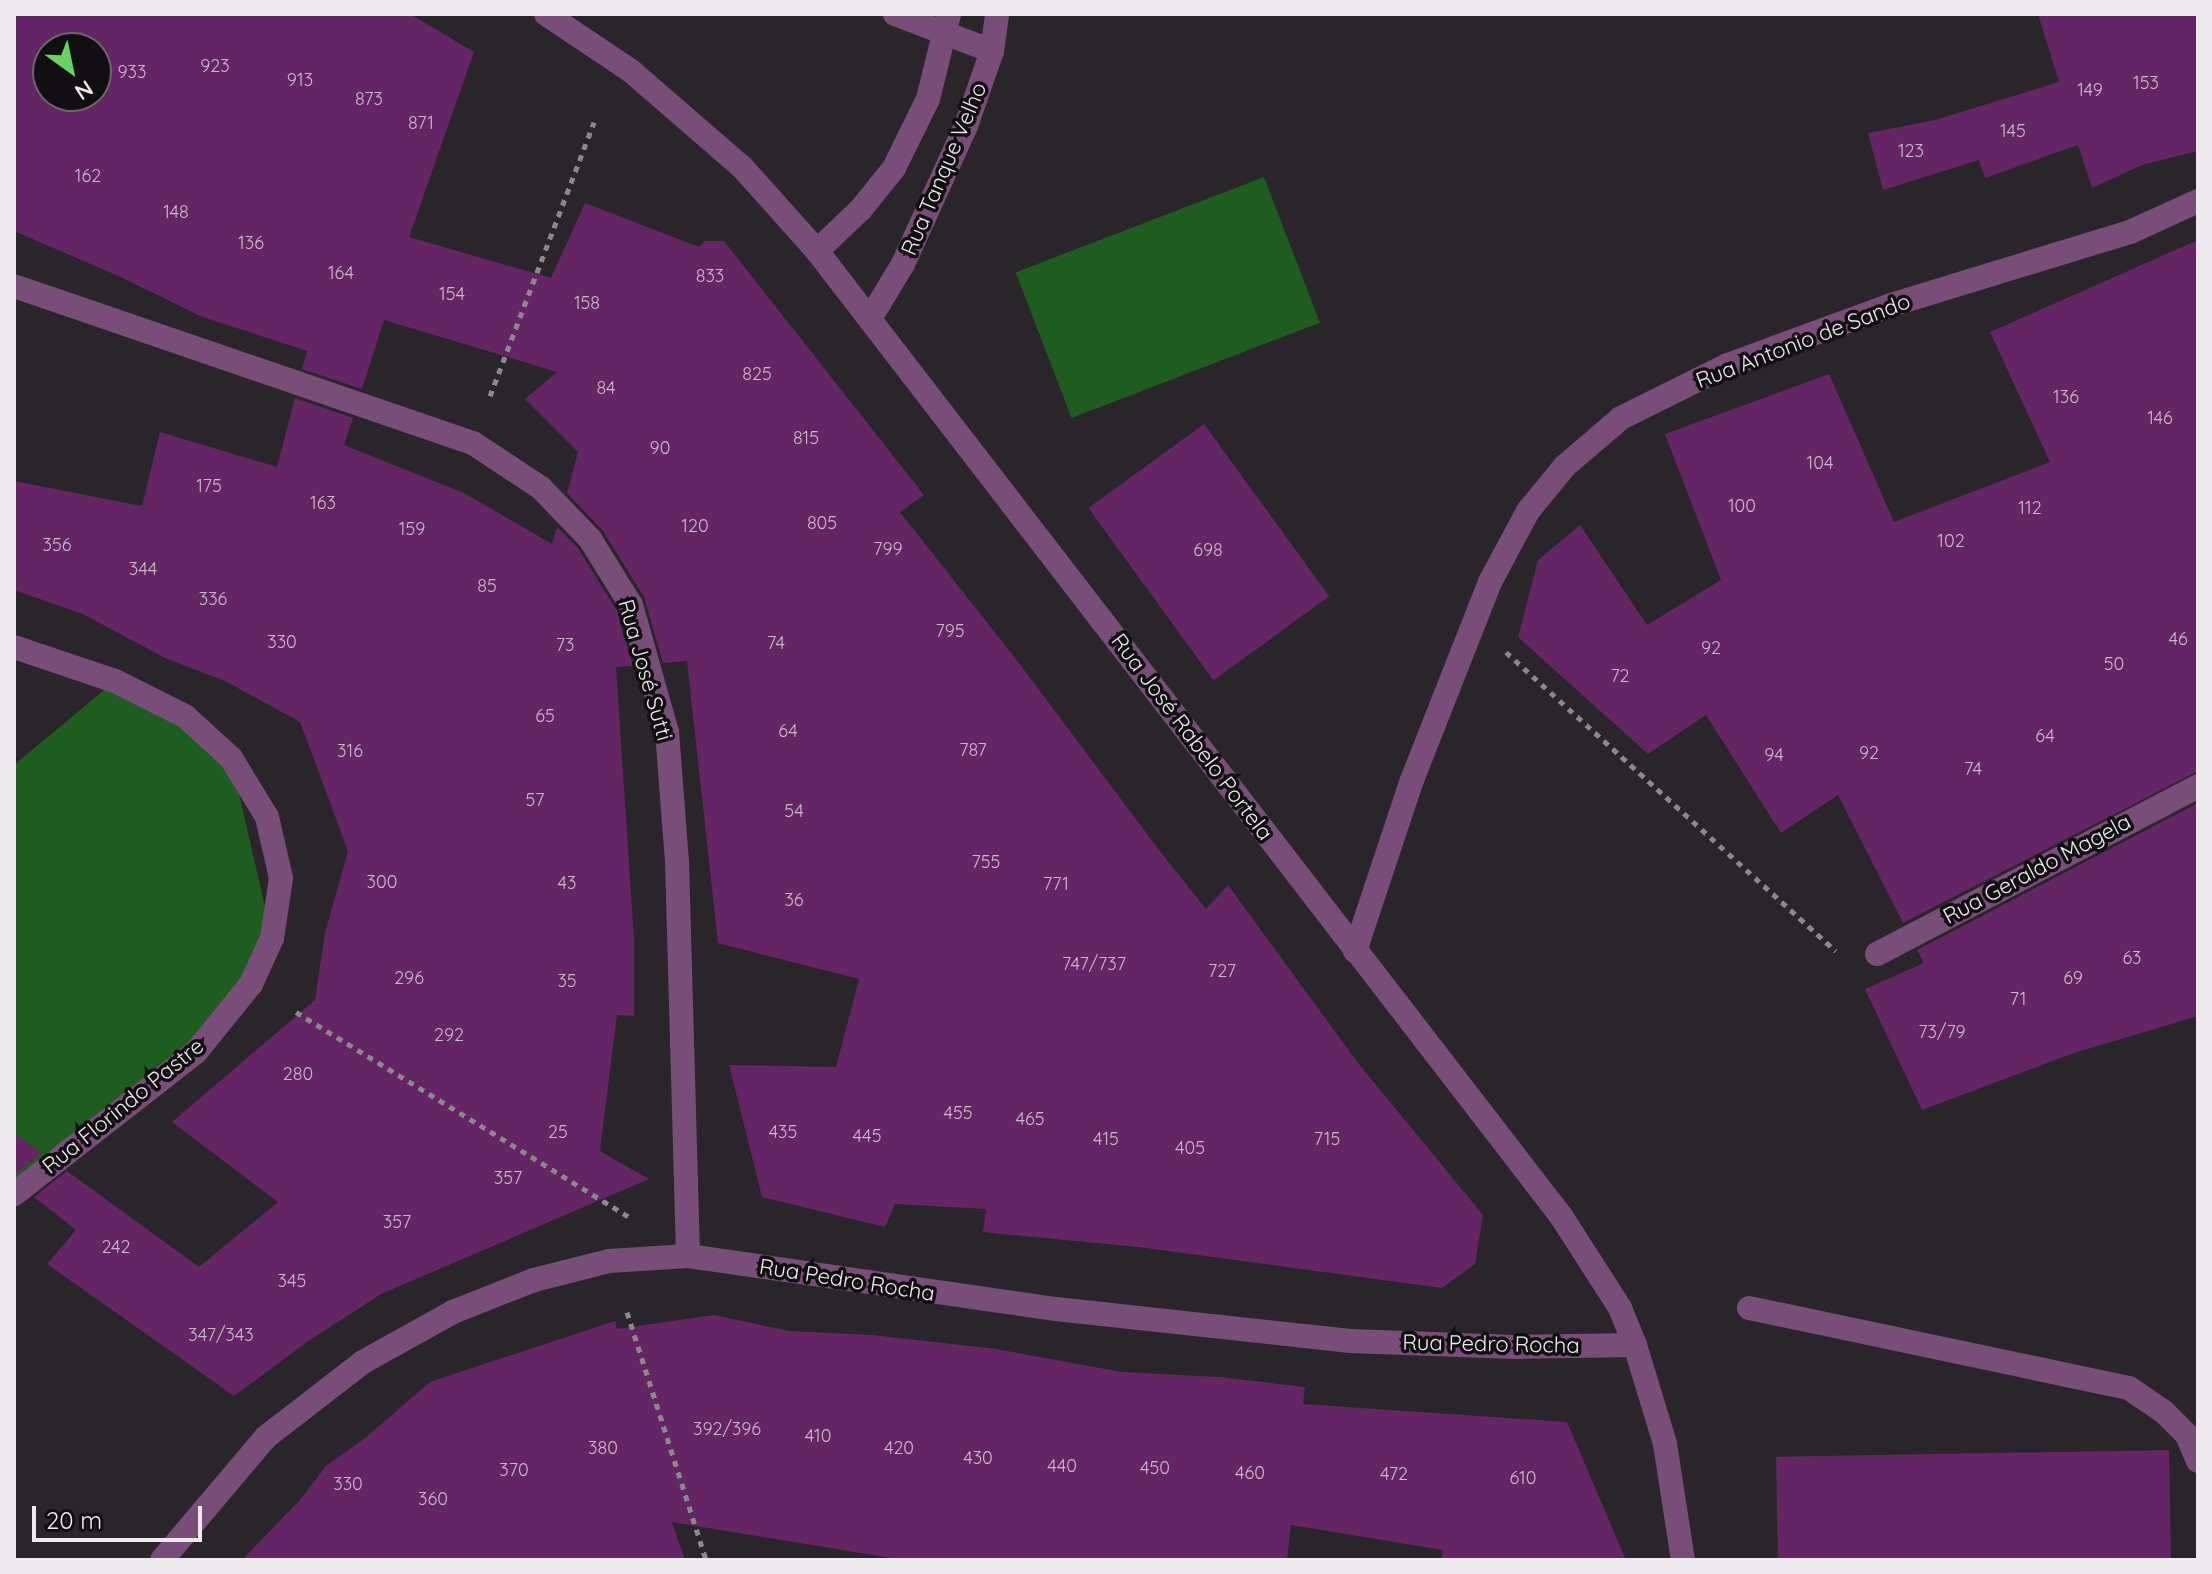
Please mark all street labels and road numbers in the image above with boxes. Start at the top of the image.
street label: Rua Tanque Velho [896,79,992,259]
street label: Rua Antonio de Sando [1692,288,1914,394]
street label: Rua José Sutti [612,596,678,744]
street label: Rua José Rabelo Portela [1106,628,1278,846]
street label: Rua Geraldo Magela [1939,808,2135,930]
street label: Rua Florindo Pastre [37,1033,209,1179]
street label: Rua Pedro Rocha [757,1253,937,1307]
street label: Rua Pedro Rocha [1402,1329,1580,1359]

